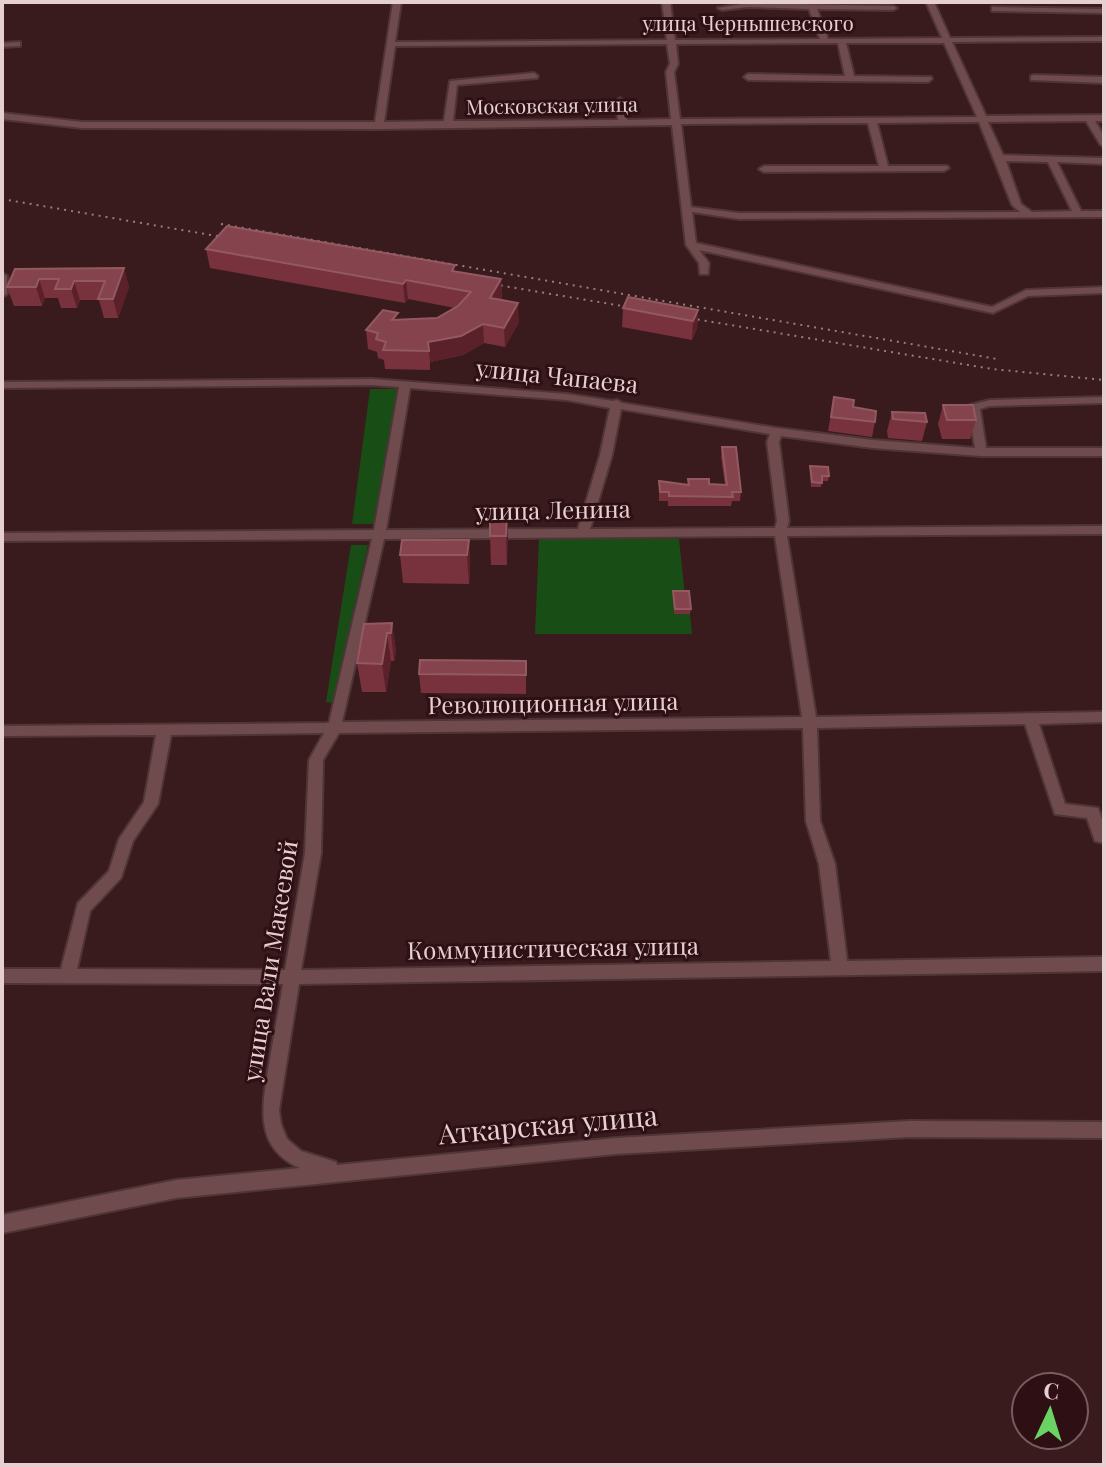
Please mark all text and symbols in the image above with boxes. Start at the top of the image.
street label: улица Чернышевского [641,9,854,36]
street label: Московская улица [466,90,638,119]
street label: улица Чапаева [474,350,640,399]
street label: улица Ленина [474,492,631,526]
street label: Революционная улица [427,684,679,720]
street label: улица Вали Макеевой [234,838,304,1085]
street label: Коммунистическая улица [407,928,699,966]
street label: Аткарская улица [436,1095,659,1152]
north arrow [1010,1371,1090,1451]
text: С [1043,1375,1060,1406]

